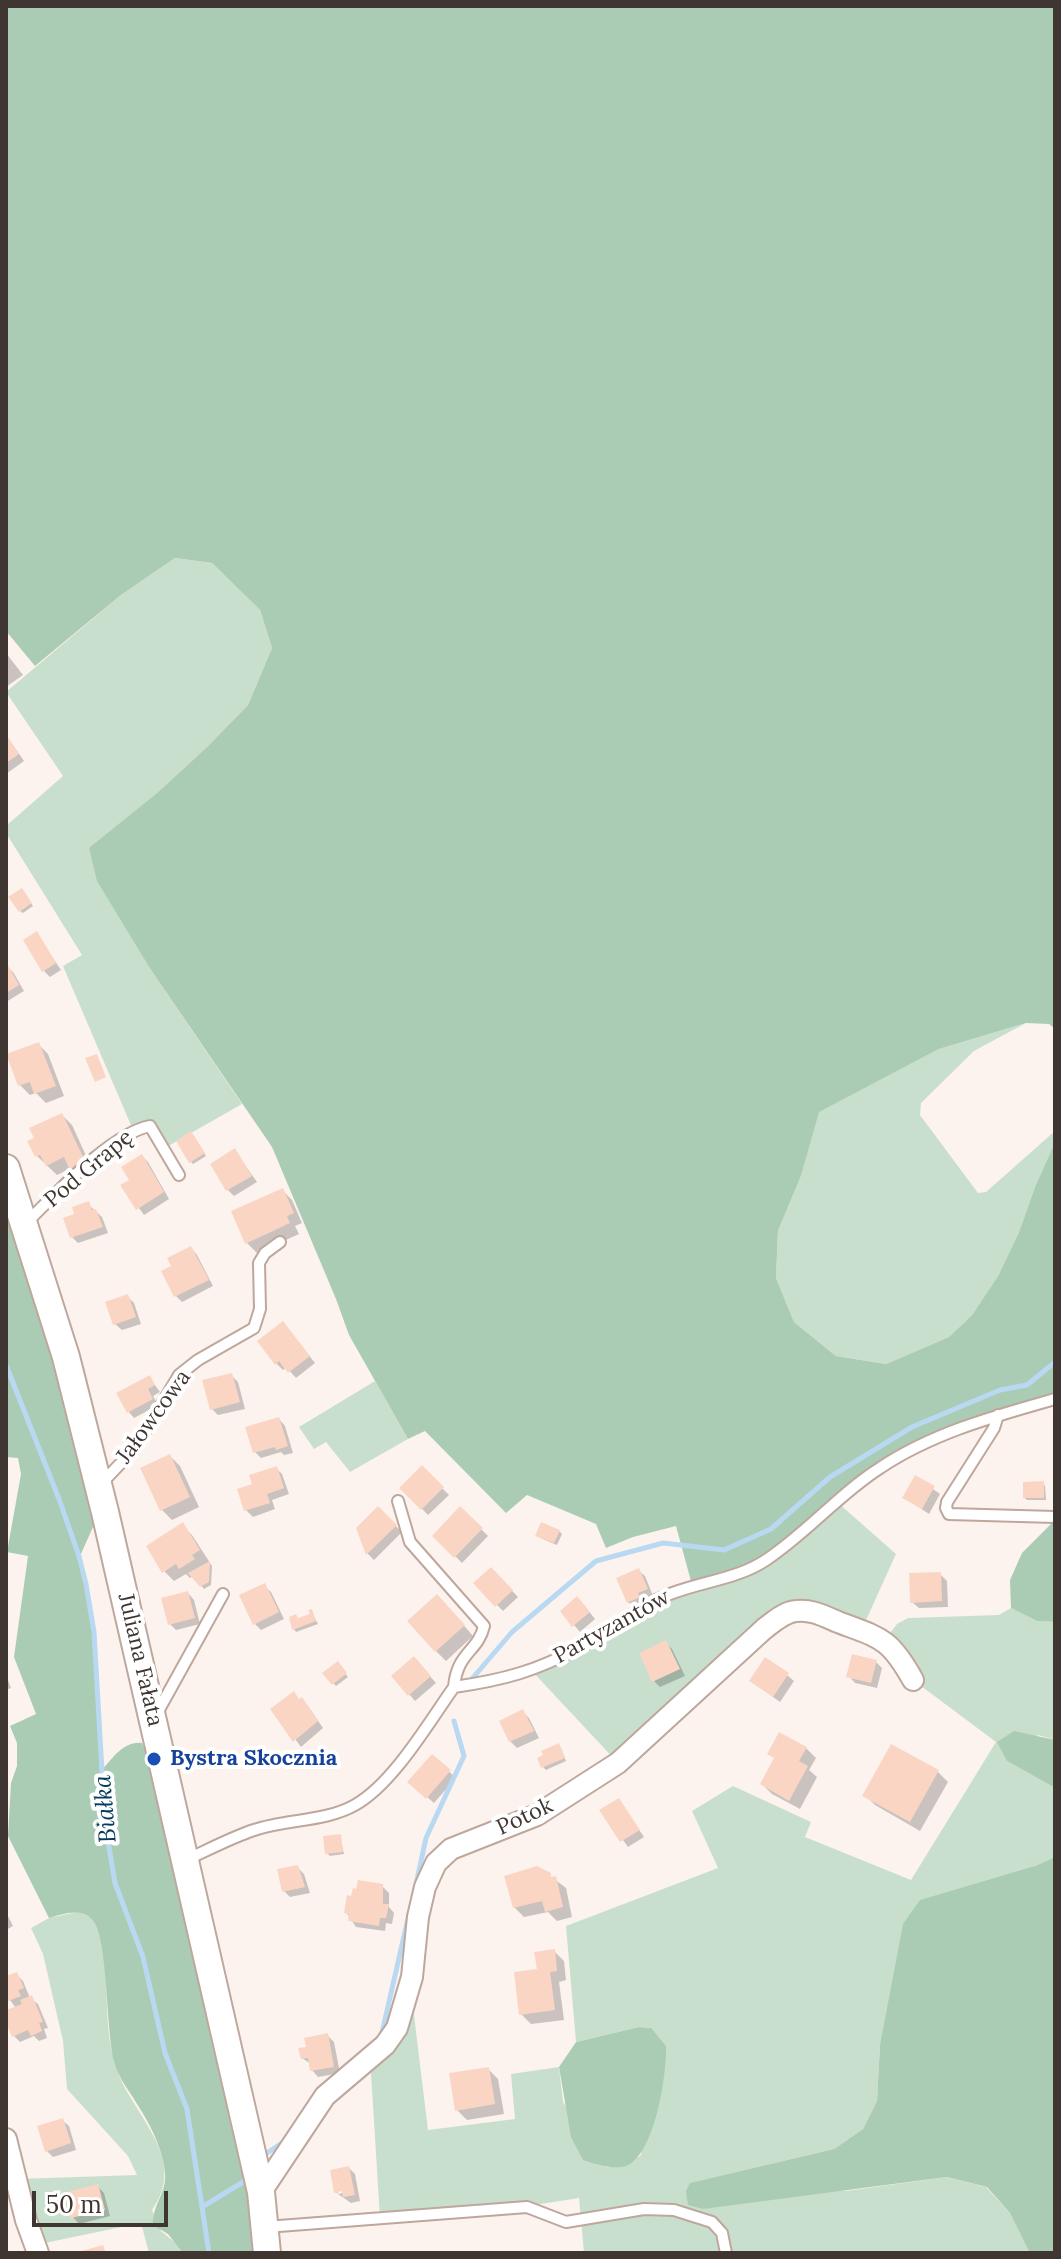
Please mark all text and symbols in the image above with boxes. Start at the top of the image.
street label: Pod Grapę [39,1124,139,1214]
street label: Jałowcowa [111,1365,197,1469]
street label: Partyzantów [549,1584,675,1670]
street label: Juliana Fałata [112,1591,168,1729]
place label: Bystra Skocznia [170,1746,337,1772]
marker: Bystra Skocznia [145,1750,163,1768]
water label: Białka [89,1774,123,1844]
street label: Potok [493,1793,557,1841]
scale bar [36,2175,172,2225]
text: 50 m [46,2189,102,2220]

